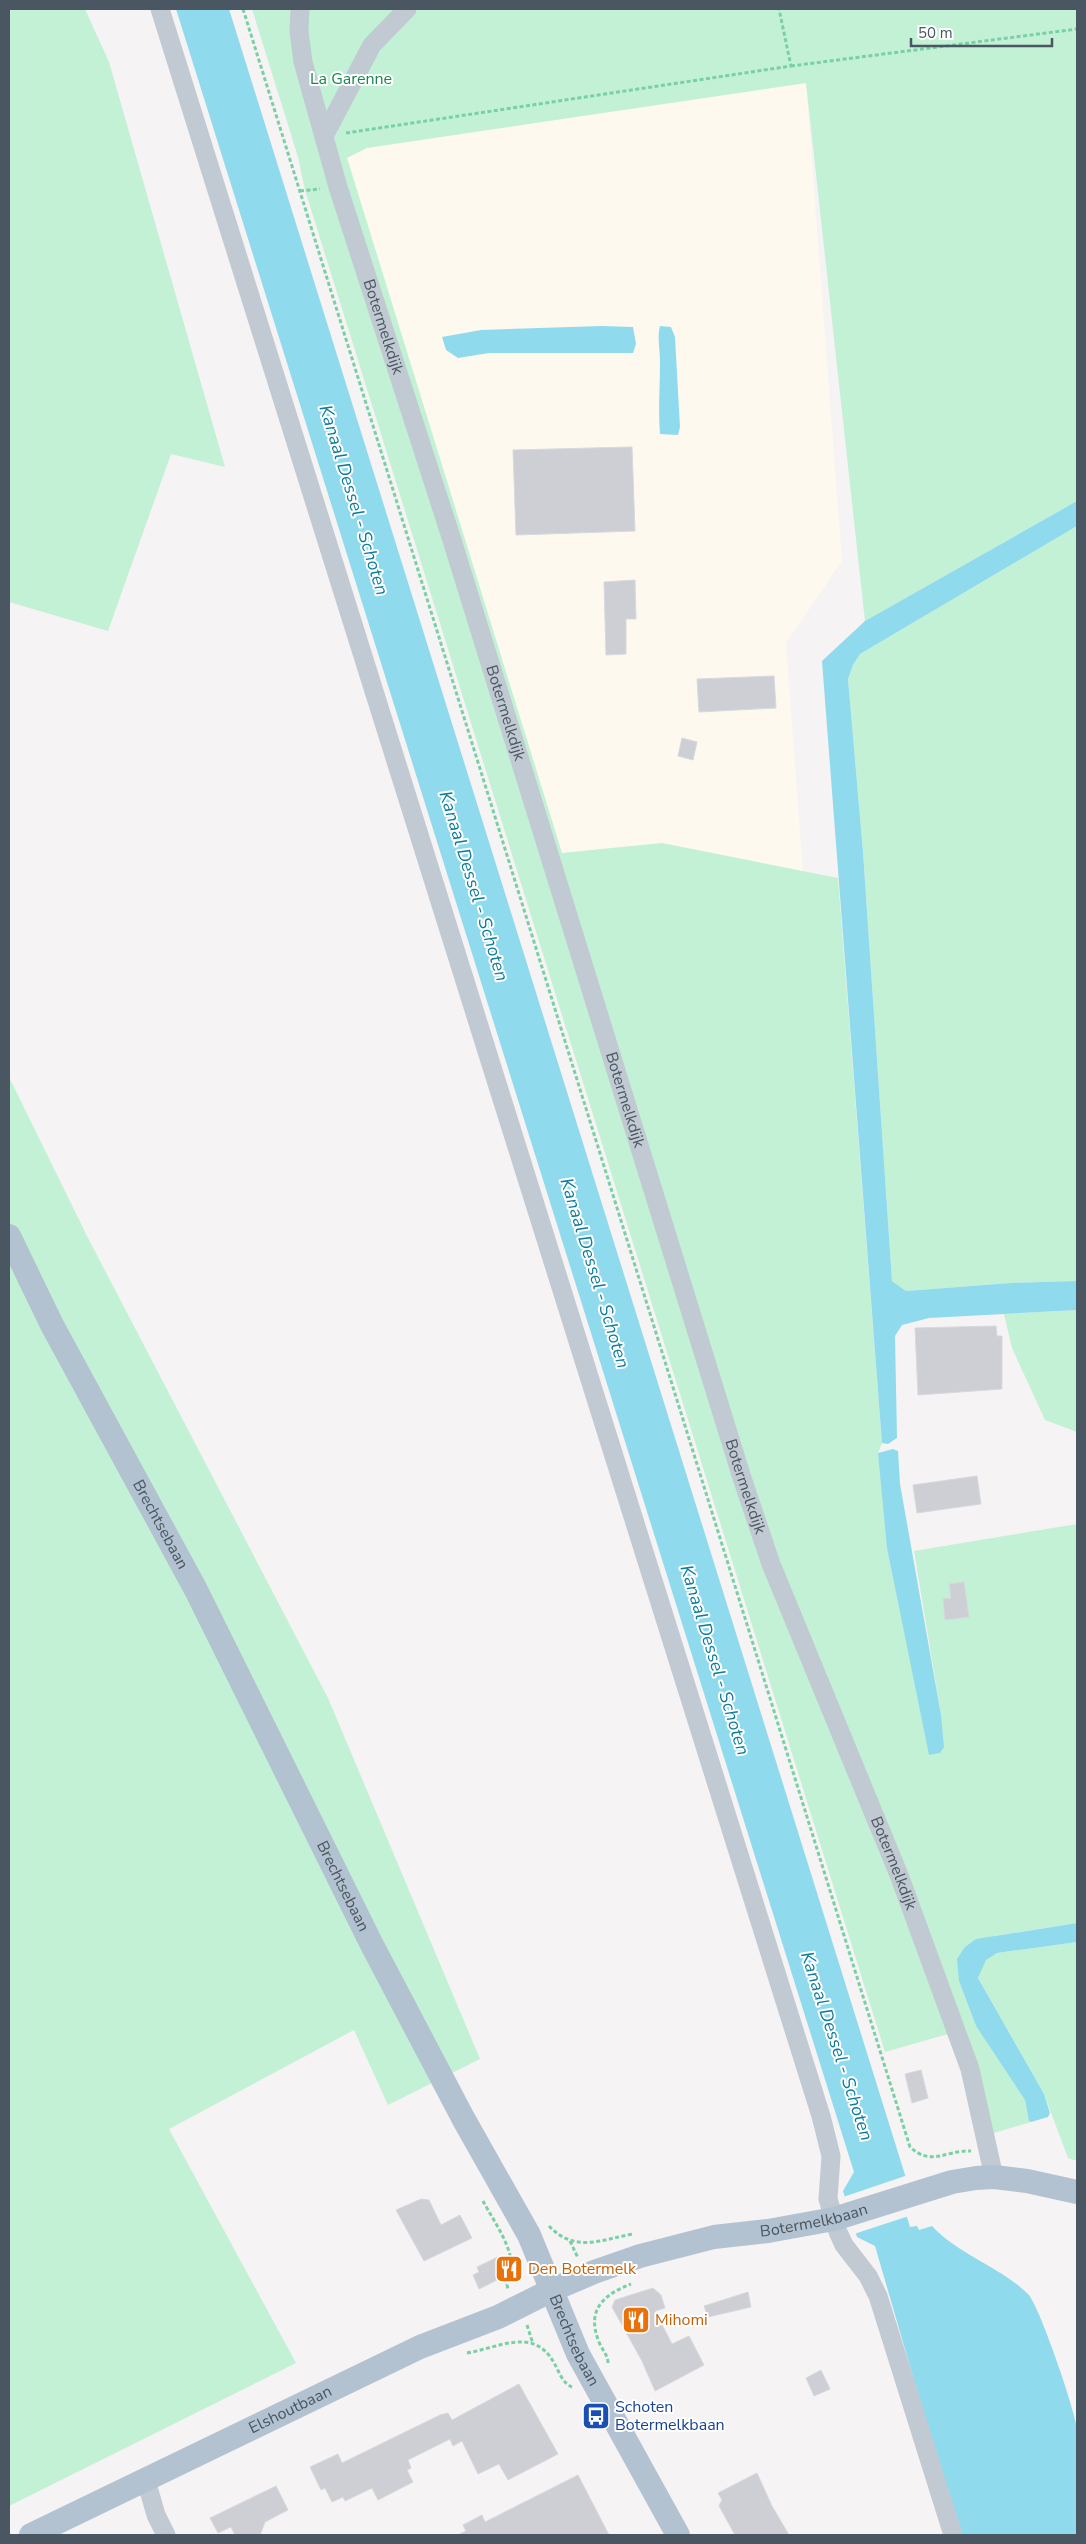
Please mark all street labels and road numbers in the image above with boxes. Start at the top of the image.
street label: Botermelkdijk [357,276,409,378]
street label: Botermelkdijk [480,662,531,764]
street label: Botermelkdijk [600,1049,650,1151]
street label: Botermelkdijk [720,1436,771,1538]
street label: Brechtsebaan [127,1476,194,1573]
street label: Botermelkdijk [865,1813,922,1914]
street label: Brechtsebaan [311,1837,375,1935]
street label: Botermelkbaan [759,2198,870,2243]
street label: Brechtsebaan [544,2291,605,2390]
street label: Elshoutbaan [245,2380,335,2439]

